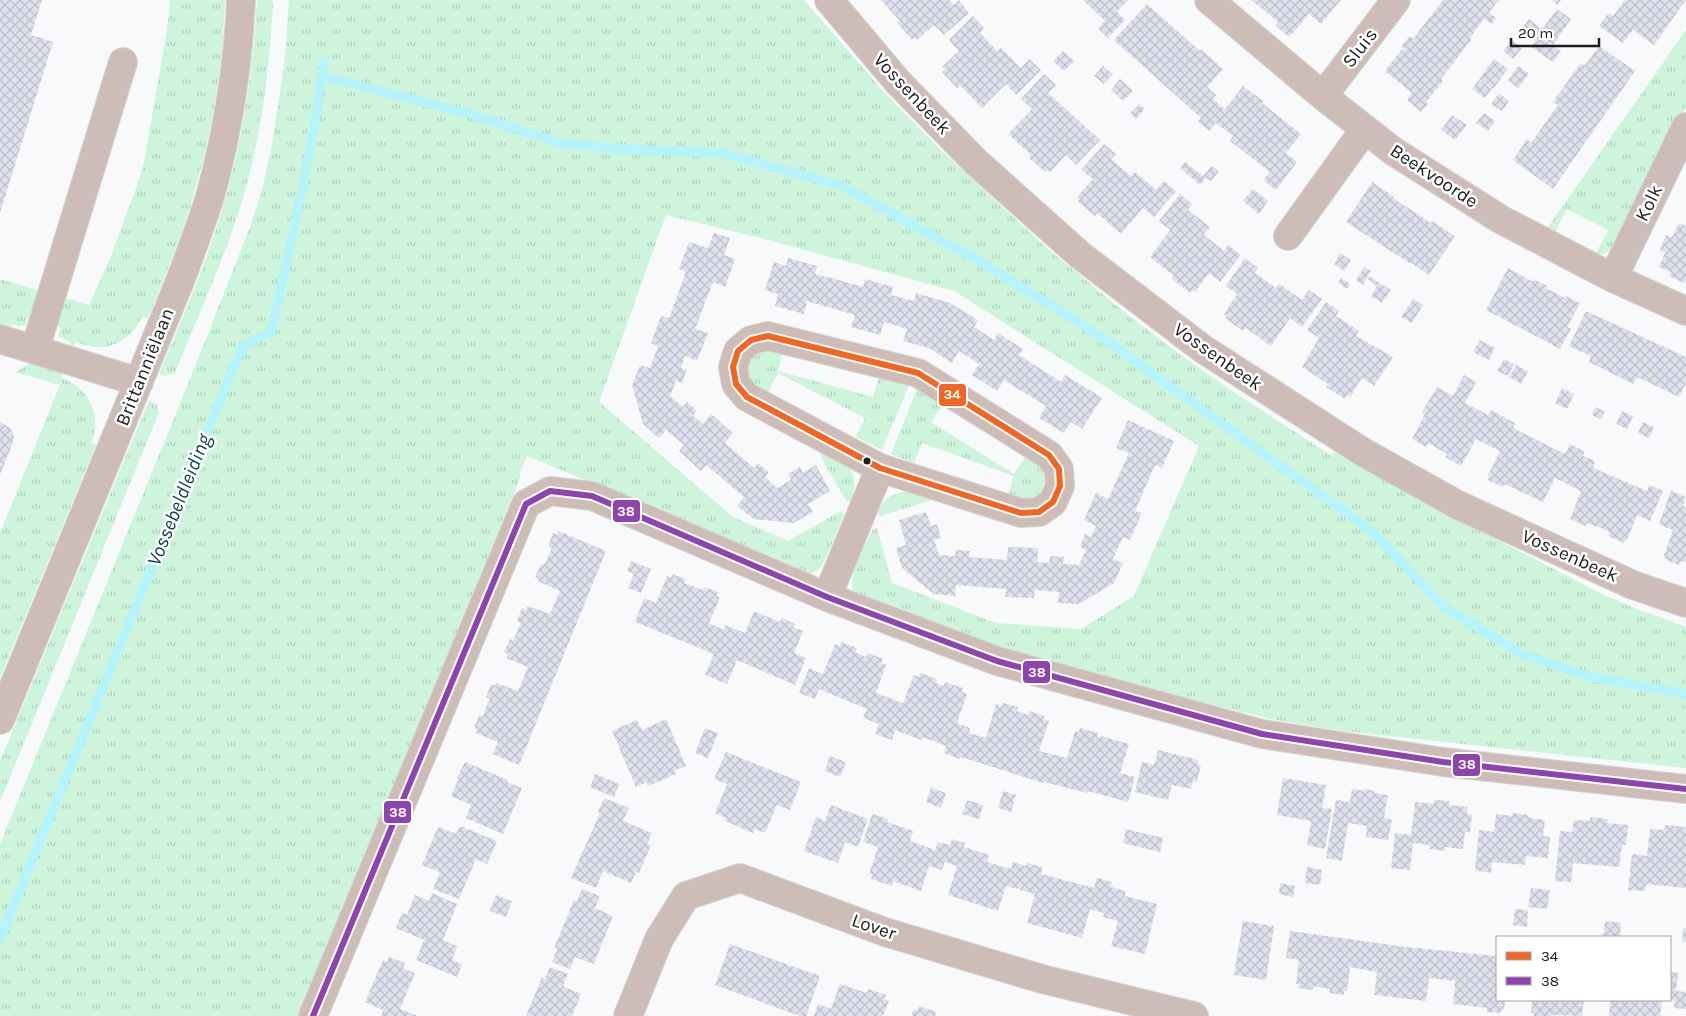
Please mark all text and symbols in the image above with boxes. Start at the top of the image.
scale bar [1511,15,1598,47]
street label: Sluis [1338,24,1382,72]
text: 20 m [1518,24,1553,42]
street label: Vossenbeek [869,49,955,139]
street label: Beekvoorde [1386,139,1482,213]
street label: Kolk [1631,181,1667,225]
street label: Brittanniëlaan [111,305,179,429]
street label: Vossenbeek [1169,318,1267,396]
line badge: 34 [938,383,967,407]
text: 34 [943,386,961,403]
water label: Vossebeldleiding [142,430,216,569]
unlabelled marker [862,456,872,466]
line badge: 38 [612,499,641,523]
text: 38 [617,503,635,520]
street label: Vossenbeek [1518,525,1622,587]
line badge: 38 [1022,660,1051,684]
text: 38 [1028,664,1046,681]
line badge: 38 [1452,753,1481,777]
text: 38 [1458,756,1476,773]
line badge: 38 [383,800,412,824]
text: 38 [389,804,407,821]
street label: Lover [849,909,899,945]
legend [1496,936,1671,1001]
text: 34 [1541,947,1559,965]
text: 38 [1541,972,1559,990]

